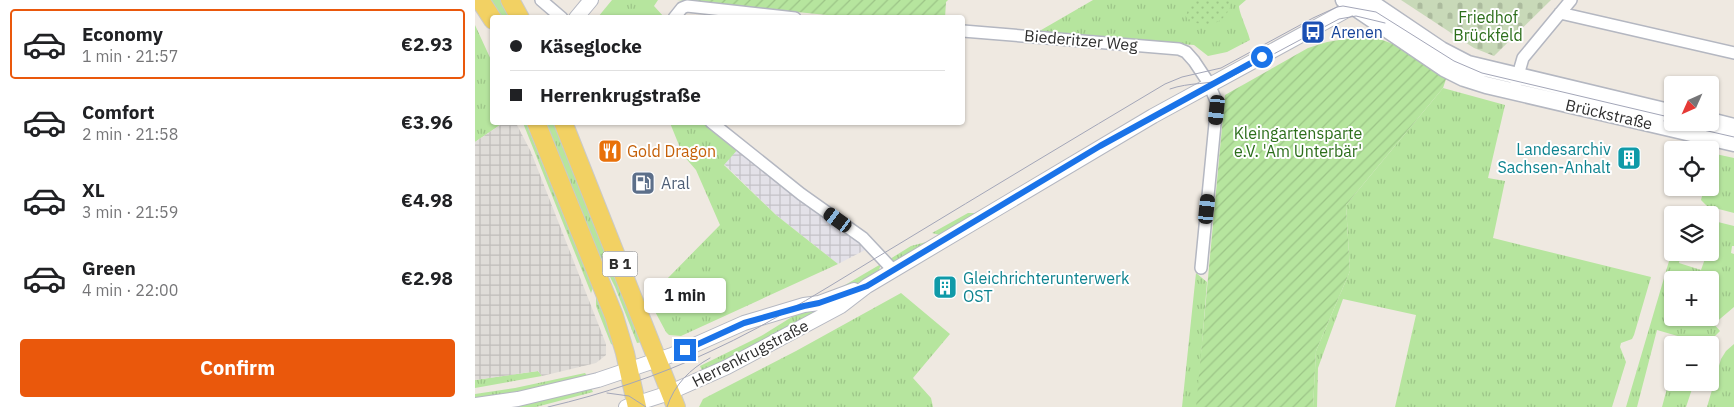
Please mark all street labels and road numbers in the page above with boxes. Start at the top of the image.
street label: Biederitzer Weg [1023,25,1139,55]
street label: Brückstraße [1564,94,1655,134]
road number: B 1 [603,252,637,276]
street label: Herrenkrugstraße [688,315,812,391]

